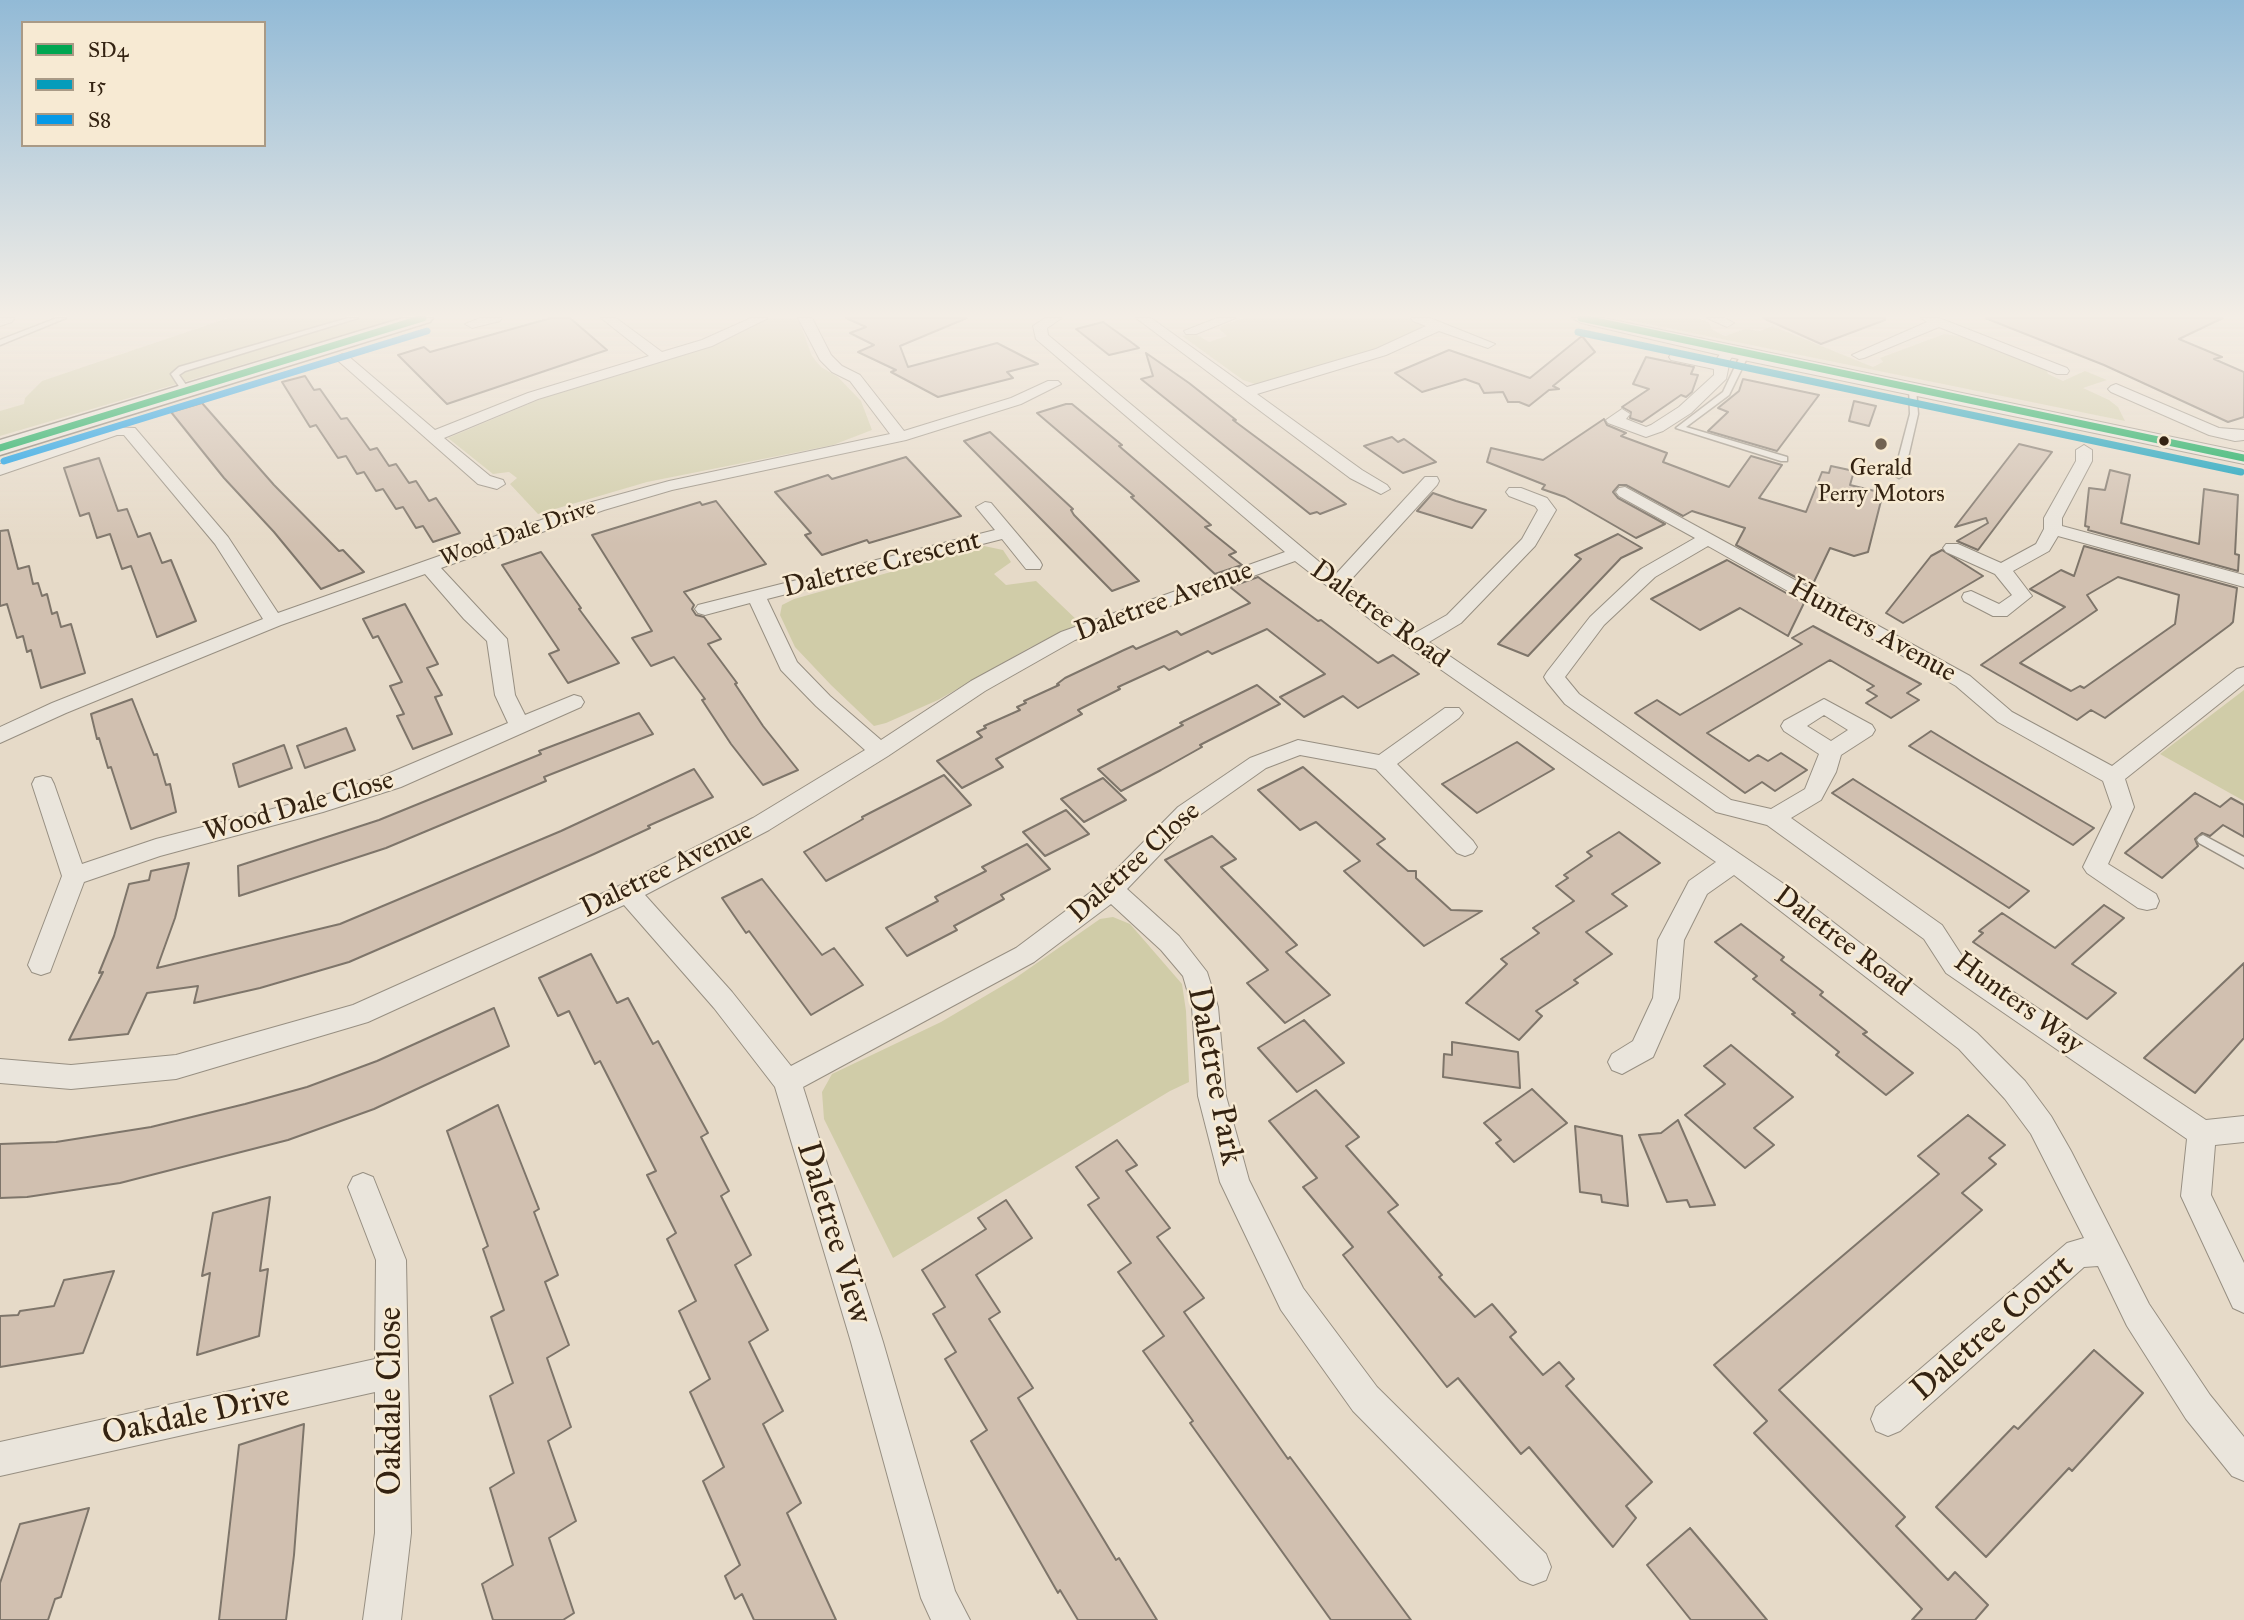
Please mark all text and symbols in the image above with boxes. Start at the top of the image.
legend [21,21,266,147]
text: SD4 [88,37,128,63]
text: 15 [88,72,106,98]
text: S8 [88,107,111,133]
unlabelled marker [2157,434,2171,448]
marker: Gerald Perry Motors [1873,436,1889,452]
place label: Gerald Perry Motors [1817,455,1945,509]
street label: Wood Dale Drive [437,494,599,574]
street label: Daletree Crescent [780,524,984,606]
street label: Daletree Avenue [1071,554,1257,650]
street label: Daletree Road [1303,554,1455,676]
street label: Hunters Avenue [1782,571,1962,691]
street label: Wood Dale Close [200,764,398,850]
street label: Daletree Close [1062,795,1208,931]
street label: Daletree Avenue [576,814,758,926]
street label: Daletree Road [1767,880,1917,1004]
street label: Hunters Way [1947,946,2089,1062]
street label: Daletree Park [1177,984,1251,1168]
street label: Daletree View [787,1137,879,1329]
street label: Daletree Court [1904,1248,2082,1410]
street label: Oakdale Close [372,1307,412,1495]
street label: Oakdale Drive [99,1377,293,1455]

